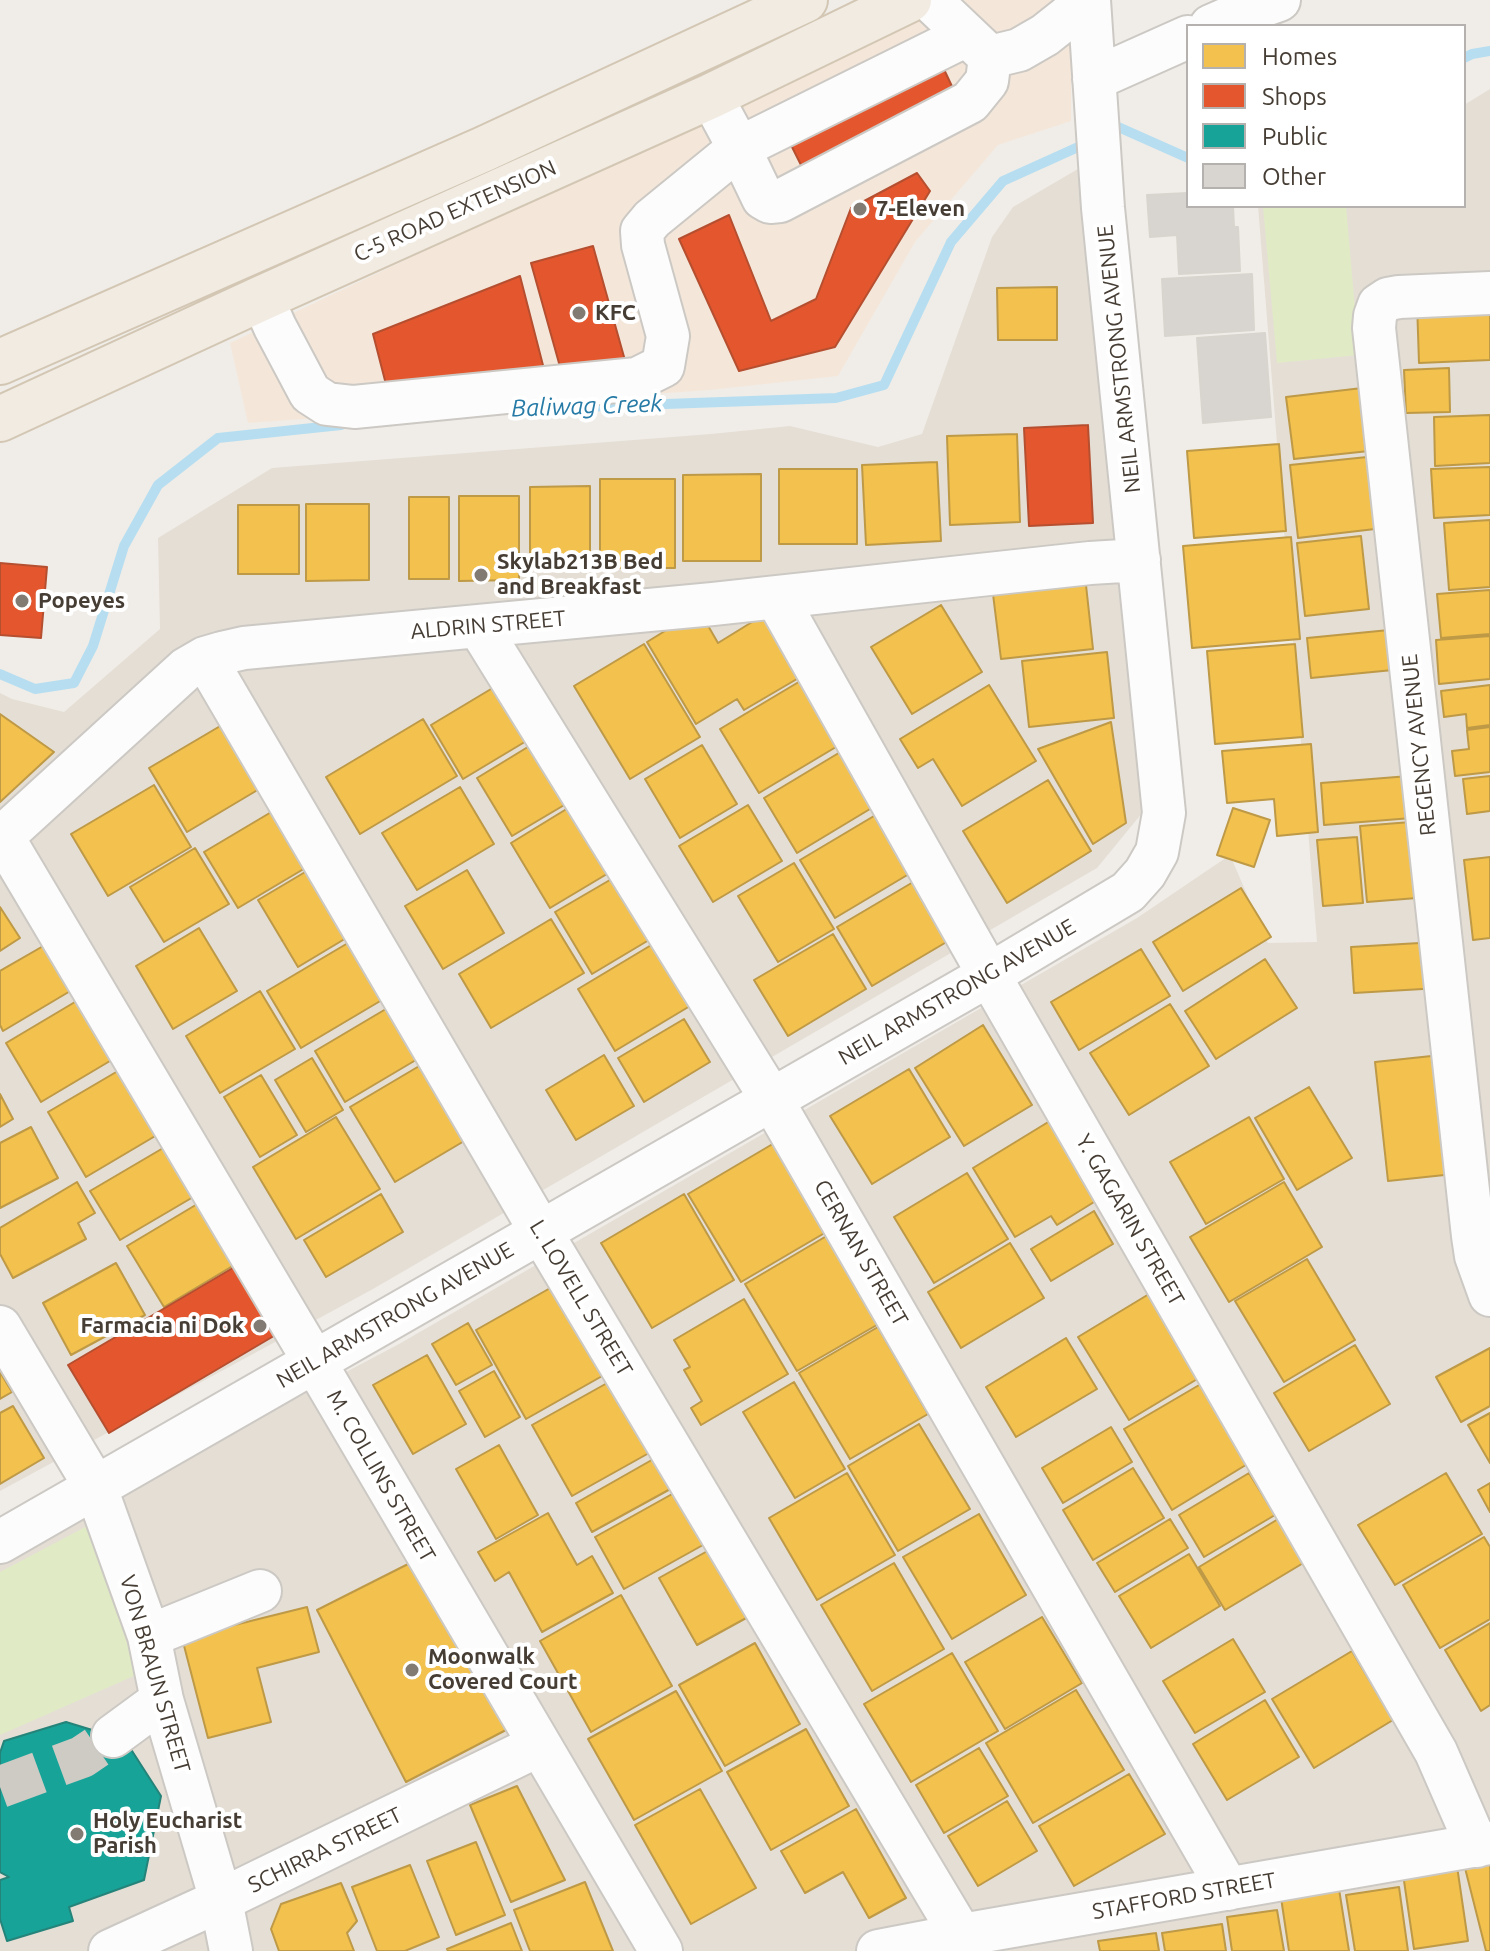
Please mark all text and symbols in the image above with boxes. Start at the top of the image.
legend [1186,24,1466,208]
text: Homes [1262,43,1337,70]
text: Shops [1262,83,1327,110]
text: Public [1262,123,1327,150]
street label: C-5 ROAD EXTENSION [350,154,560,268]
text: Other [1262,163,1326,190]
place label: 7-Eleven [876,196,965,222]
marker: 7-Eleven [851,200,869,218]
street label: NEIL ARMSTRONG AVENUE [1092,224,1146,494]
place label: KFC [595,300,636,326]
marker: KFC [570,304,588,322]
water label: Baliwag Creek [511,389,663,423]
place label: Skylab213B Bed and Breakfast [497,549,663,600]
marker: Skylab213B Bed and Breakfast [472,566,490,584]
place label: Popeyes [38,588,125,614]
marker: Popeyes [13,592,31,610]
street label: ALDRIN STREET [409,605,567,645]
street label: REGENCY AVENUE [1396,653,1442,837]
street label: NEIL ARMSTRONG AVENUE [834,913,1080,1071]
street label: Y. GAGARIN STREET [1070,1129,1190,1311]
street label: CERNAN STREET [808,1175,914,1331]
street label: L. LOVELL STREET [524,1215,638,1381]
street label: NEIL ARMSTRONG AVENUE [272,1236,518,1394]
place label: Farmacia ni Dok [80,1313,244,1339]
marker: Farmacia ni Dok [251,1317,269,1335]
street label: M. COLLINS STREET [321,1385,441,1567]
street label: VON BRAUN STREET [114,1572,196,1776]
place label: Moonwalk Covered Court [428,1644,577,1696]
marker: Moonwalk Covered Court [403,1661,421,1679]
street label: SCHIRRA STREET [244,1801,406,1899]
place label: Holy Eucharist Parish [93,1808,242,1860]
marker: Holy Eucharist Parish [68,1825,86,1843]
street label: STAFFORD STREET [1090,1867,1278,1925]

